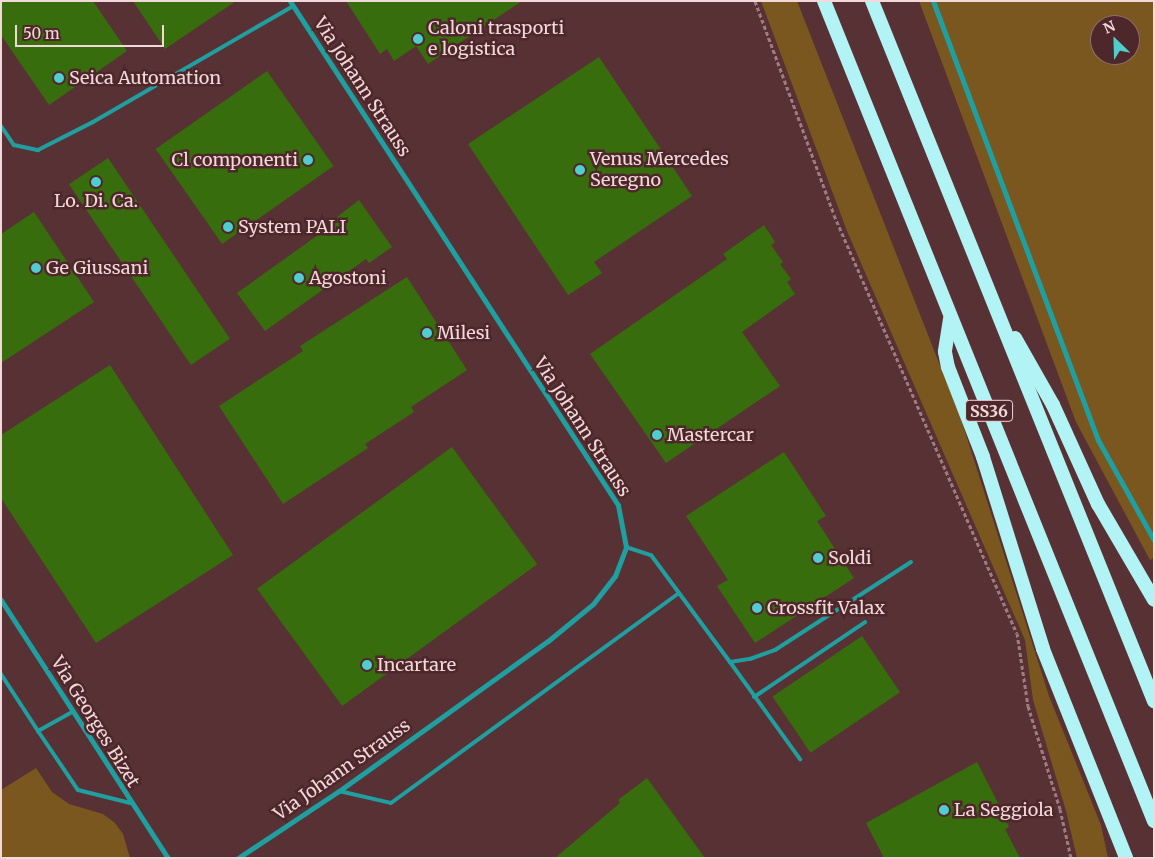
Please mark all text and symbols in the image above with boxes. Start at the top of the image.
street label: Via Johann Strauss [309,13,415,161]
scale bar [18,15,166,47]
north arrow [1090,15,1140,65]
text: N [1101,17,1118,38]
place label: Caloni trasporti e logistica [428,18,564,60]
text: 50 m [23,24,60,43]
marker: Caloni trasporti e logistica [412,33,424,45]
place label: Seica Automation [69,67,221,89]
marker: Seica Automation [53,72,65,84]
place label: Cl componenti [171,149,298,171]
place label: Venus Mercedes Seregno [590,149,729,192]
marker: Cl componenti [302,154,314,166]
marker: Venus Mercedes Seregno [574,164,586,176]
marker: Lo. Di. Ca. [90,176,102,188]
place label: Lo. Di. Ca. [54,190,138,212]
place label: System PALI [238,216,346,238]
marker: System PALI [222,221,234,233]
place label: Ge Giussani [46,257,148,279]
marker: Ge Giussani [30,262,42,274]
place label: Agostoni [309,267,387,289]
marker: Agostoni [293,272,305,284]
place label: Milesi [437,322,490,344]
marker: Milesi [421,327,433,339]
street label: Via Johann Strauss [529,353,635,501]
road number: SS36 [964,398,1014,424]
place label: Mastercar [667,424,754,446]
marker: Mastercar [651,429,663,441]
place label: Soldi [828,547,872,569]
marker: Soldi [812,552,824,564]
place label: Crossfit Valax [767,597,885,619]
marker: Crossfit Valax [751,602,763,614]
street label: Via Georges Bizet [46,653,144,791]
place label: Incartare [377,654,456,676]
marker: Incartare [361,659,373,671]
street label: Via Johann Strauss [270,715,414,825]
place label: La Seggiola [954,799,1053,821]
marker: La Seggiola [938,804,950,816]

